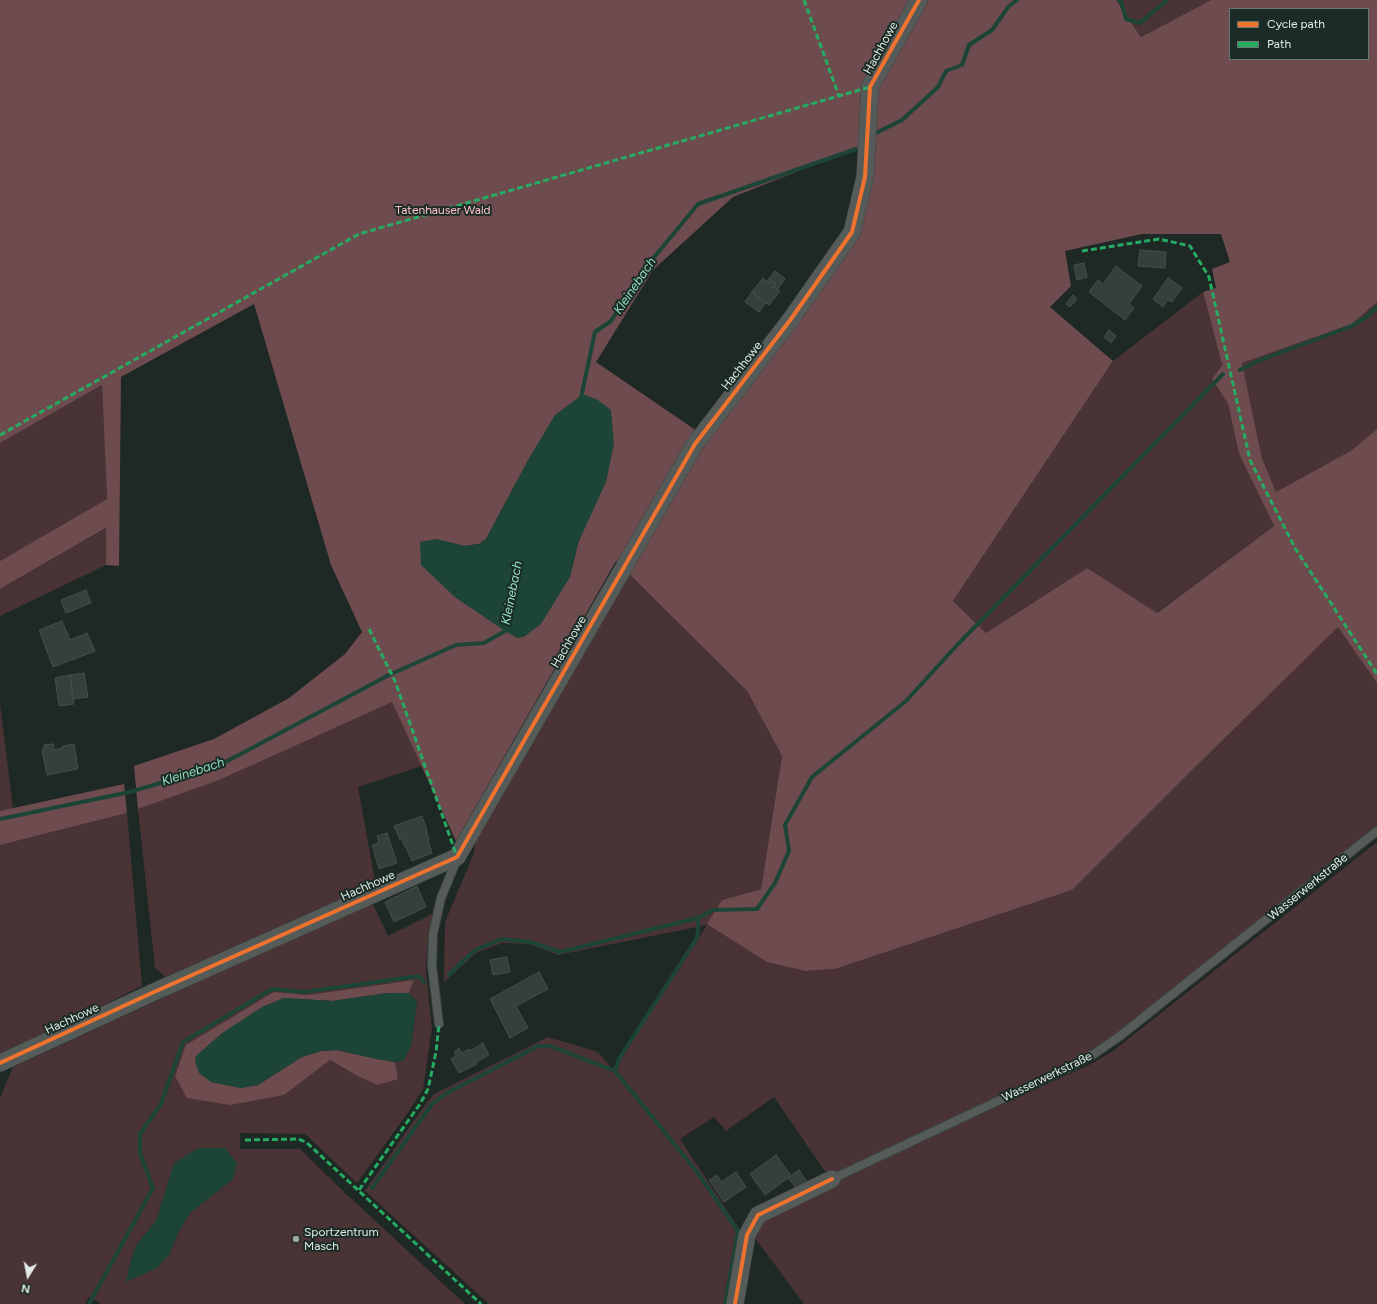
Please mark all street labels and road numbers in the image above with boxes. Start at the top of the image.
street label: Hachhowe [861,19,901,77]
street label: Hachhowe [719,339,765,393]
street label: Hachhowe [548,613,590,671]
street label: Wasserwerkstraße [1265,850,1351,924]
street label: Hachhowe [339,868,397,904]
street label: Hachhowe [43,1000,101,1038]
street label: Wasserwerkstraße [1000,1049,1094,1105]

